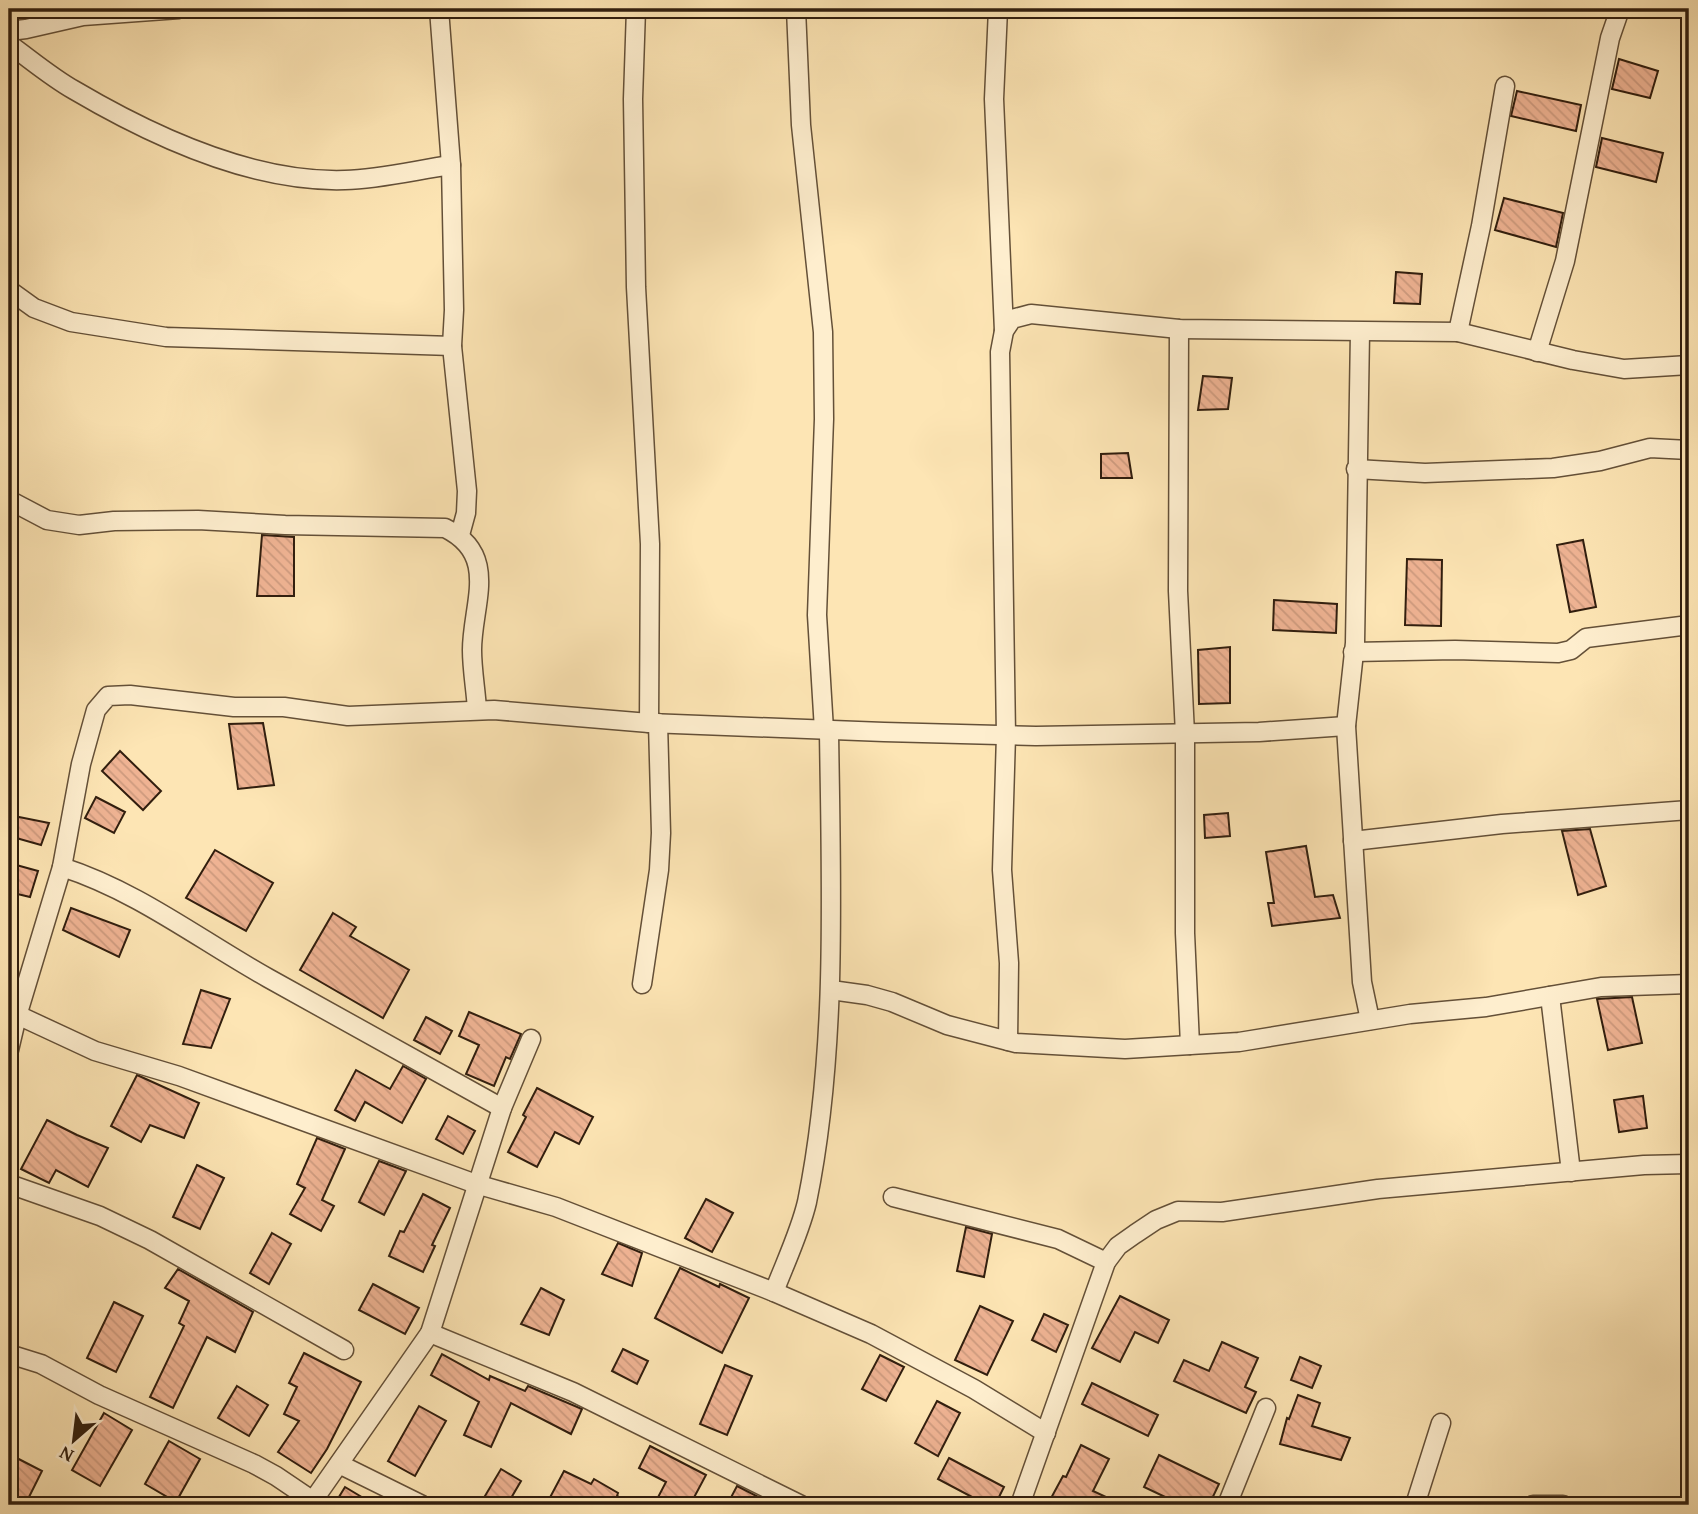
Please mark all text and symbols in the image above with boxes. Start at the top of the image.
north arrow [38,1406,108,1476]
text: N [54,1440,78,1470]

